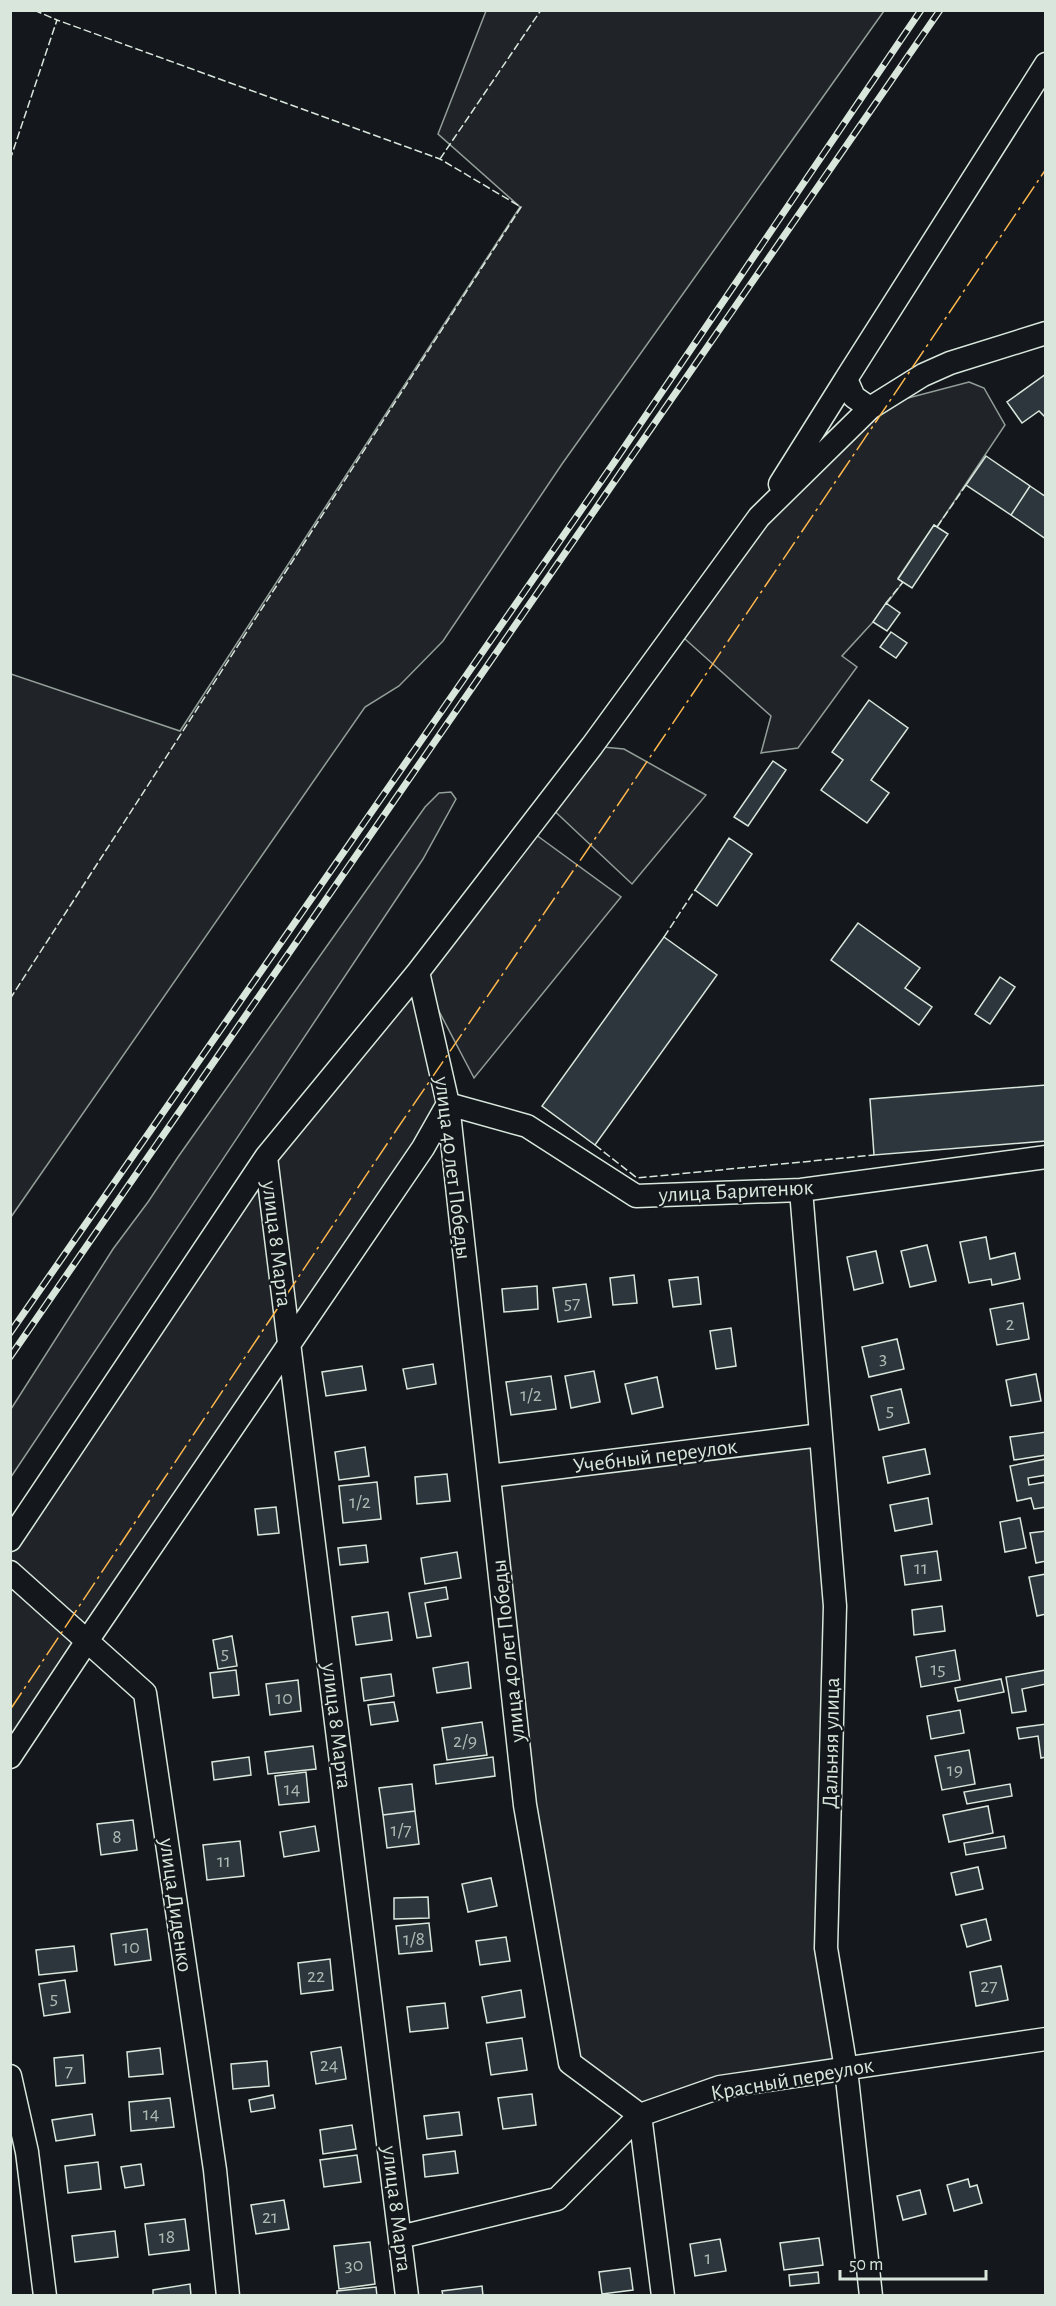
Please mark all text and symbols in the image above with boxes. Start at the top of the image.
street label: улица 40 лет Победы [431,1074,475,1261]
street label: улица Баритенюк [657,1176,814,1206]
street label: улица 8 Марта [258,1179,296,1308]
house number: 57 [564,1293,580,1313]
house number: 2 [1005,1314,1015,1334]
house number: 3 [879,1348,887,1368]
house number: 1/2 [520,1385,542,1405]
house number: 5 [886,1400,894,1420]
street label: Учебный переулок [572,1435,738,1477]
house number: 1/2 [349,1492,371,1512]
street label: улица 40 лет Победы [487,1558,529,1745]
house number: 11 [914,1558,928,1578]
house number: 5 [221,1643,229,1663]
house number: 15 [930,1659,946,1679]
street label: улица 8 Марта [318,1661,356,1790]
street label: Дальняя улица [819,1677,843,1809]
house number: 10 [275,1688,293,1708]
house number: 2/9 [453,1731,477,1751]
house number: 19 [947,1760,963,1780]
house number: 14 [284,1779,300,1799]
house number: 1/7 [391,1820,411,1840]
house number: 8 [112,1827,122,1847]
street label: улица Диденко [156,1836,196,1973]
house number: 11 [217,1851,231,1871]
house number: 1/8 [403,1929,425,1949]
house number: 10 [122,1937,140,1957]
house number: 22 [307,1966,325,1986]
house number: 27 [980,1976,998,1996]
house number: 5 [50,1988,58,2008]
street label: Красный переулок [709,2054,875,2104]
house number: 24 [320,2055,338,2075]
house number: 7 [65,2061,73,2081]
house number: 14 [143,2104,159,2124]
street label: улица 8 Марта [378,2144,416,2273]
house number: 21 [262,2207,278,2227]
house number: 18 [159,2227,175,2247]
scale bar [840,2243,986,2281]
house number: 1 [705,2248,711,2268]
house number: 30 [345,2255,363,2275]
text: 50 m [849,2256,883,2274]

